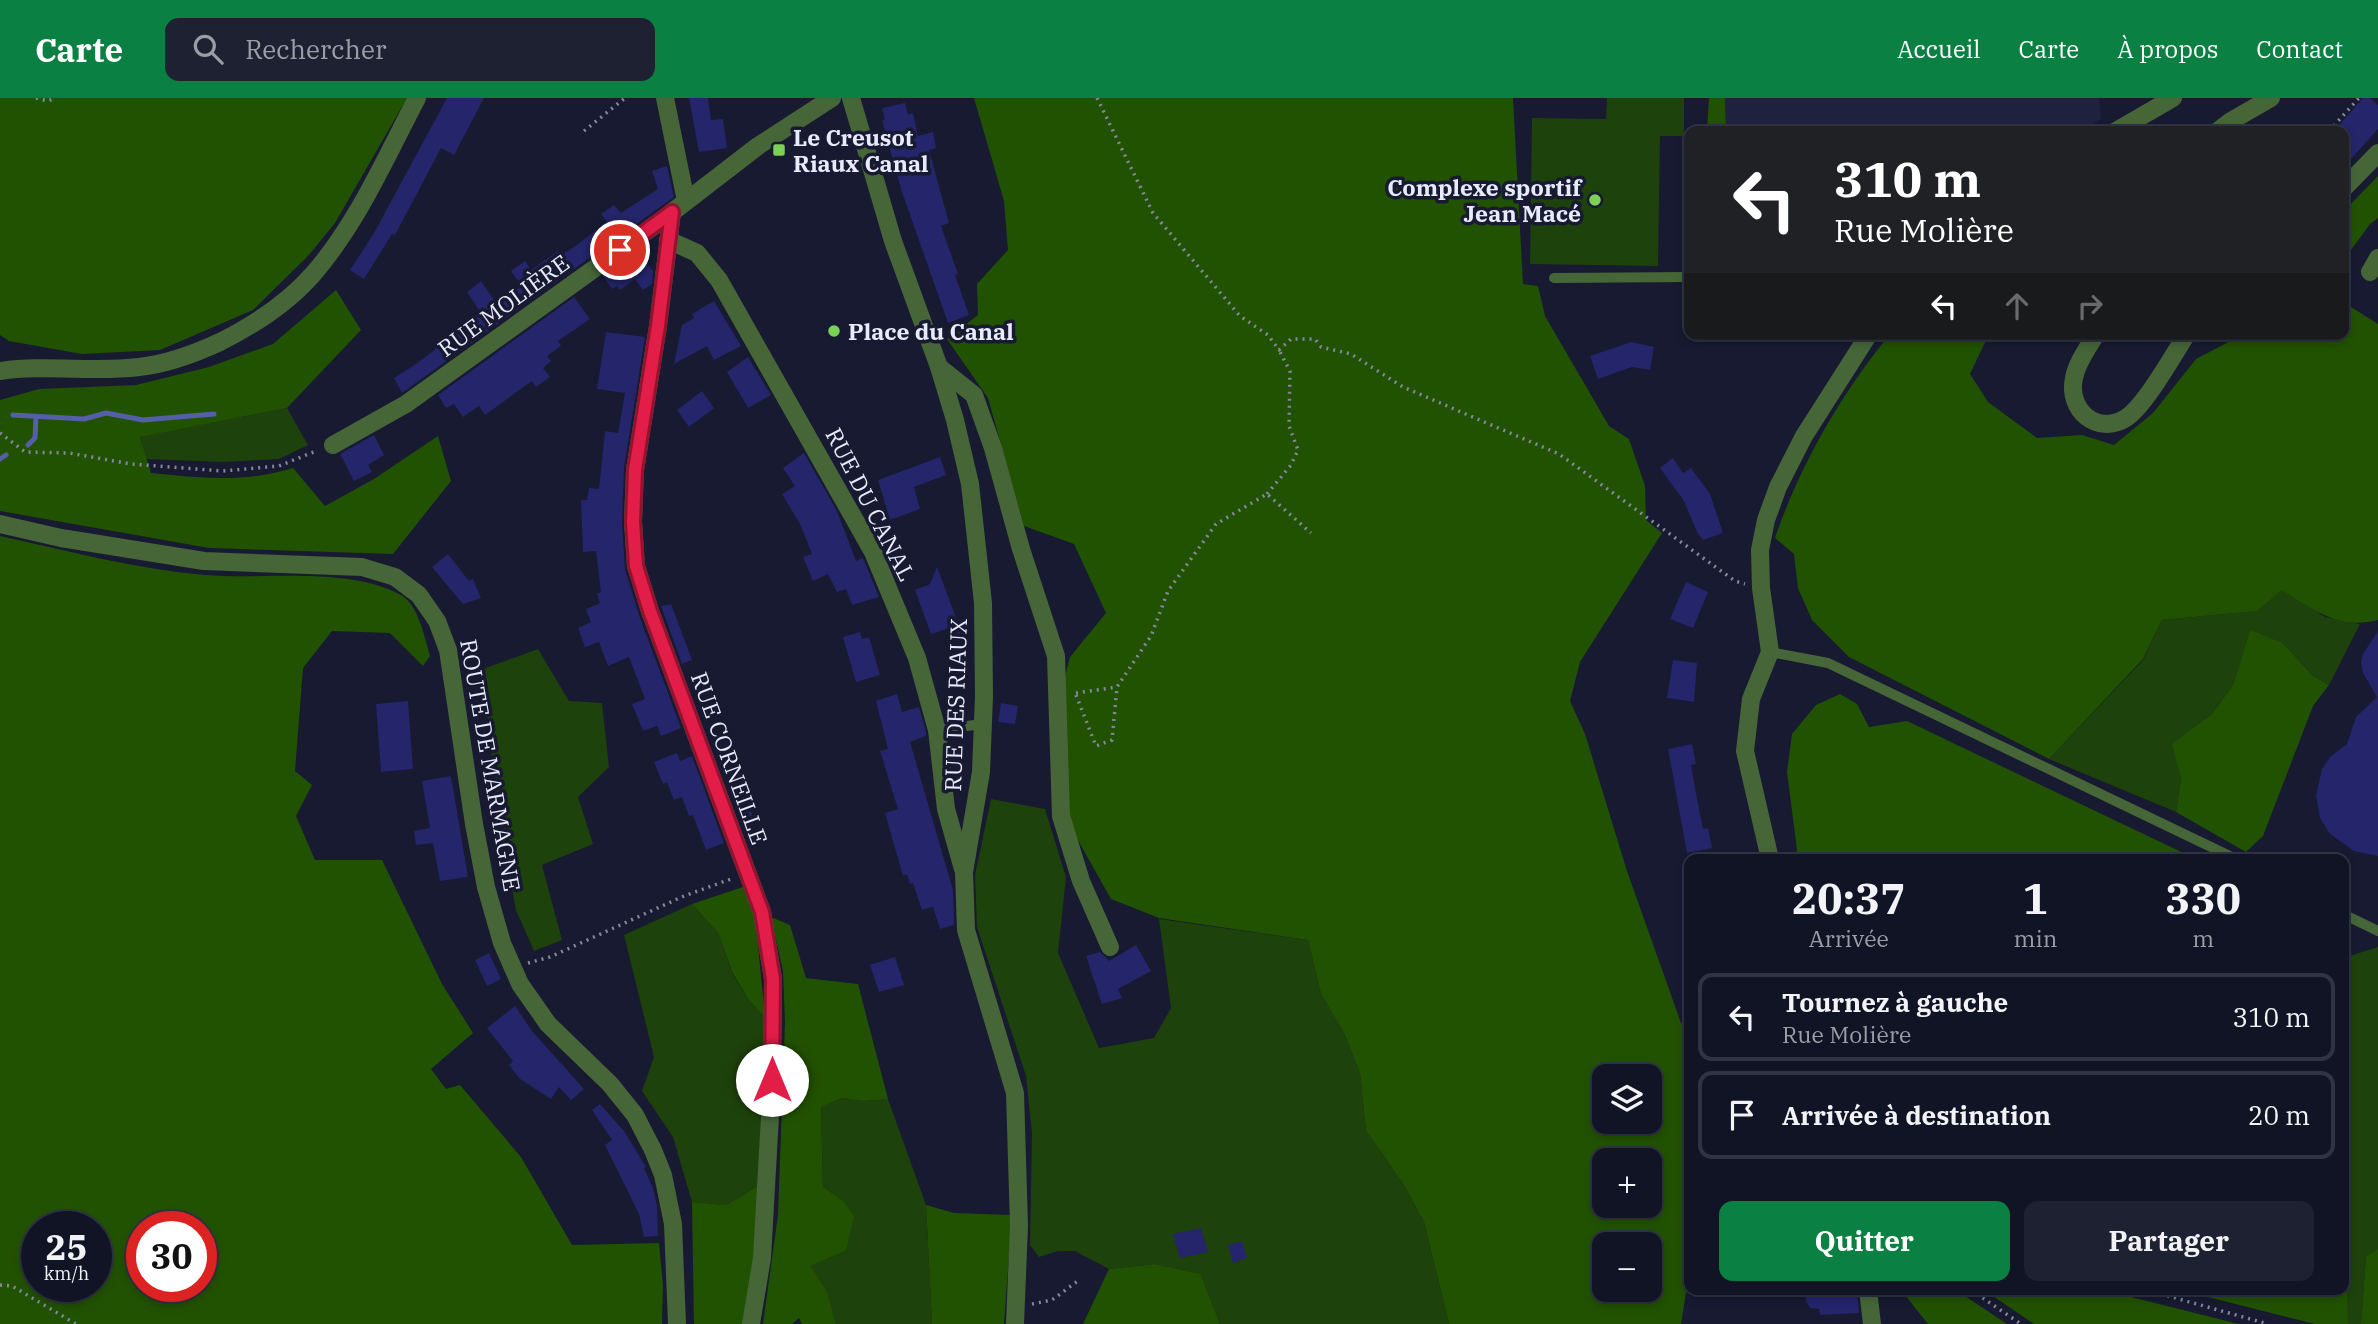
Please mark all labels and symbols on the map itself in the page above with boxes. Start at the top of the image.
place label: Le Creusot Riaux Canal [793,122,929,178]
marker: Le Creusot Riaux Canal [771,142,787,158]
place label: Complexe sportif Jean Macé [1387,172,1583,228]
marker: Complexe sportif Jean Macé [1587,192,1603,208]
pin [590,220,650,280]
street label: RUE MOLIÈRE [431,247,575,363]
place label: Place du Canal [848,316,1014,346]
marker: Place du Canal [826,323,842,339]
street label: RUE DU CANAL [819,422,923,586]
street label: RUE DES RIAUX [937,618,973,792]
street label: ROUTE DE MARMAGNE [454,636,528,894]
street label: RUE CORNEILLE [685,668,775,848]
position arrow [735,1043,809,1117]
speed limit sign: 30 [126,1211,217,1302]

